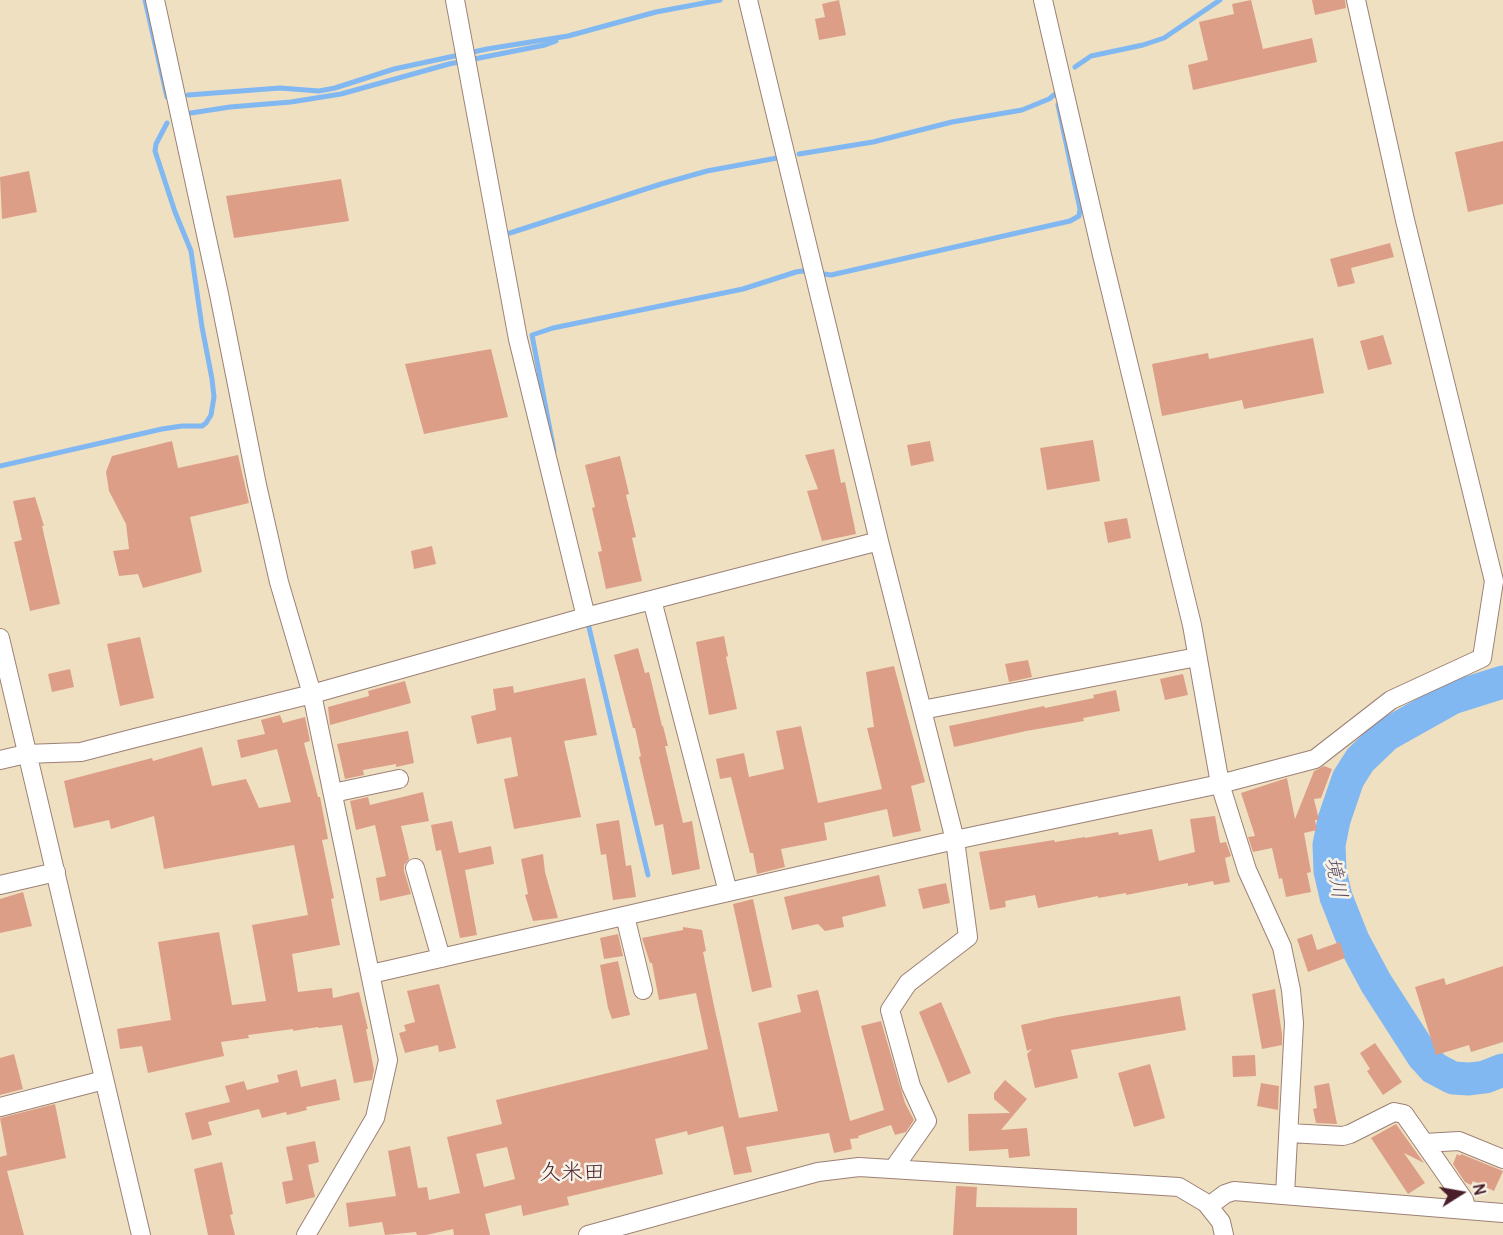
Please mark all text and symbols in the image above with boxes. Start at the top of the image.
water label: 境川 [1319,855,1351,901]
district label: 久米田 [539,1160,605,1186]
north arrow [1431,1163,1491,1223]
text: N [1468,1182,1490,1197]

